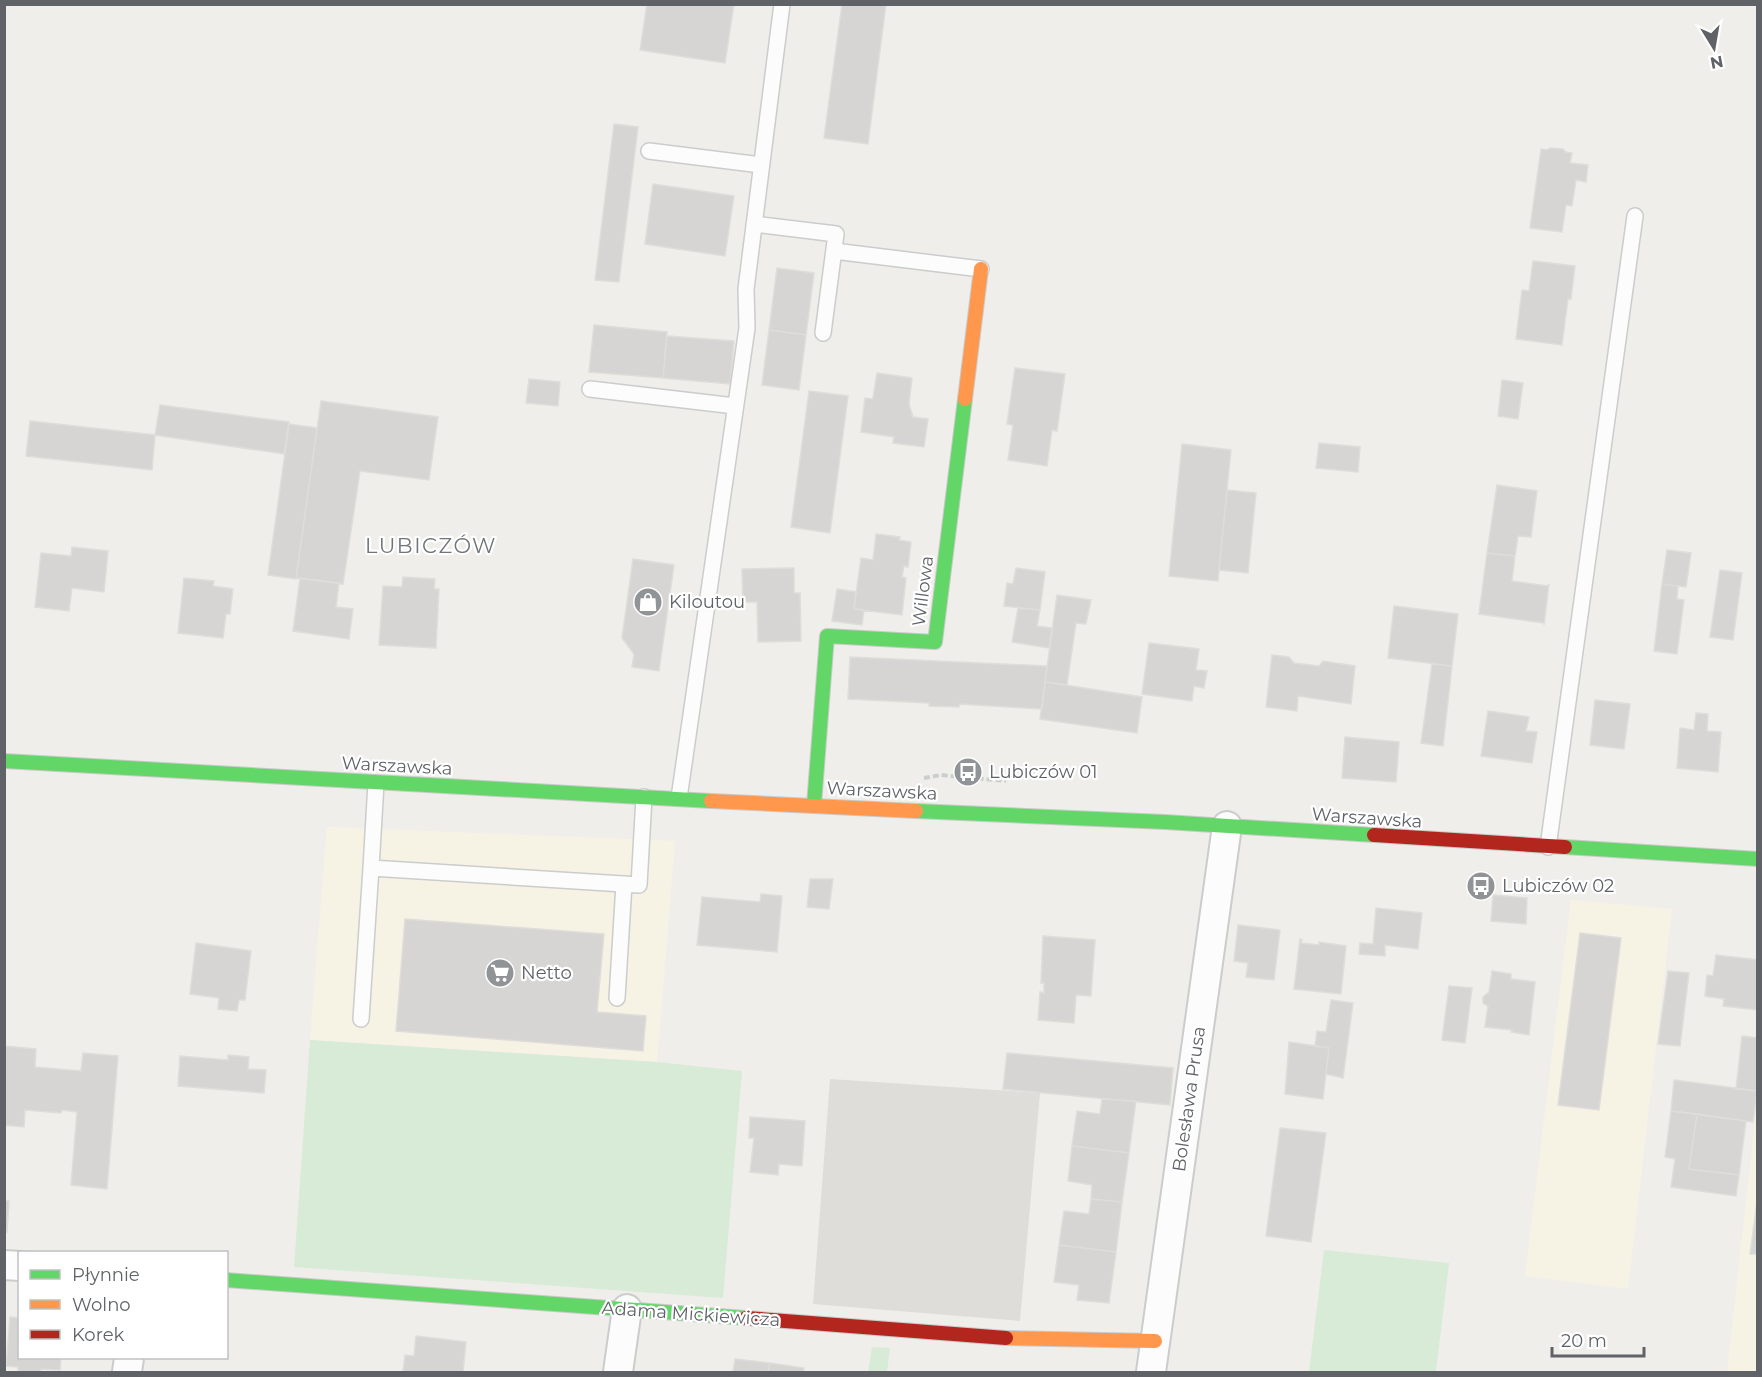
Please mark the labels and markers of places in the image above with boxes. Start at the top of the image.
shop icon: Kiloutou [632,586,664,618]
place label: Kiloutou [669,591,745,613]
bus stop icon: Lubiczów 01 [952,756,984,788]
place label: Lubiczów 01 [989,761,1098,783]
bus stop icon: Lubiczów 02 [1465,870,1497,902]
place label: Lubiczów 02 [1502,875,1614,897]
supermarket icon: Netto [484,957,516,989]
place label: Netto [521,962,572,984]

